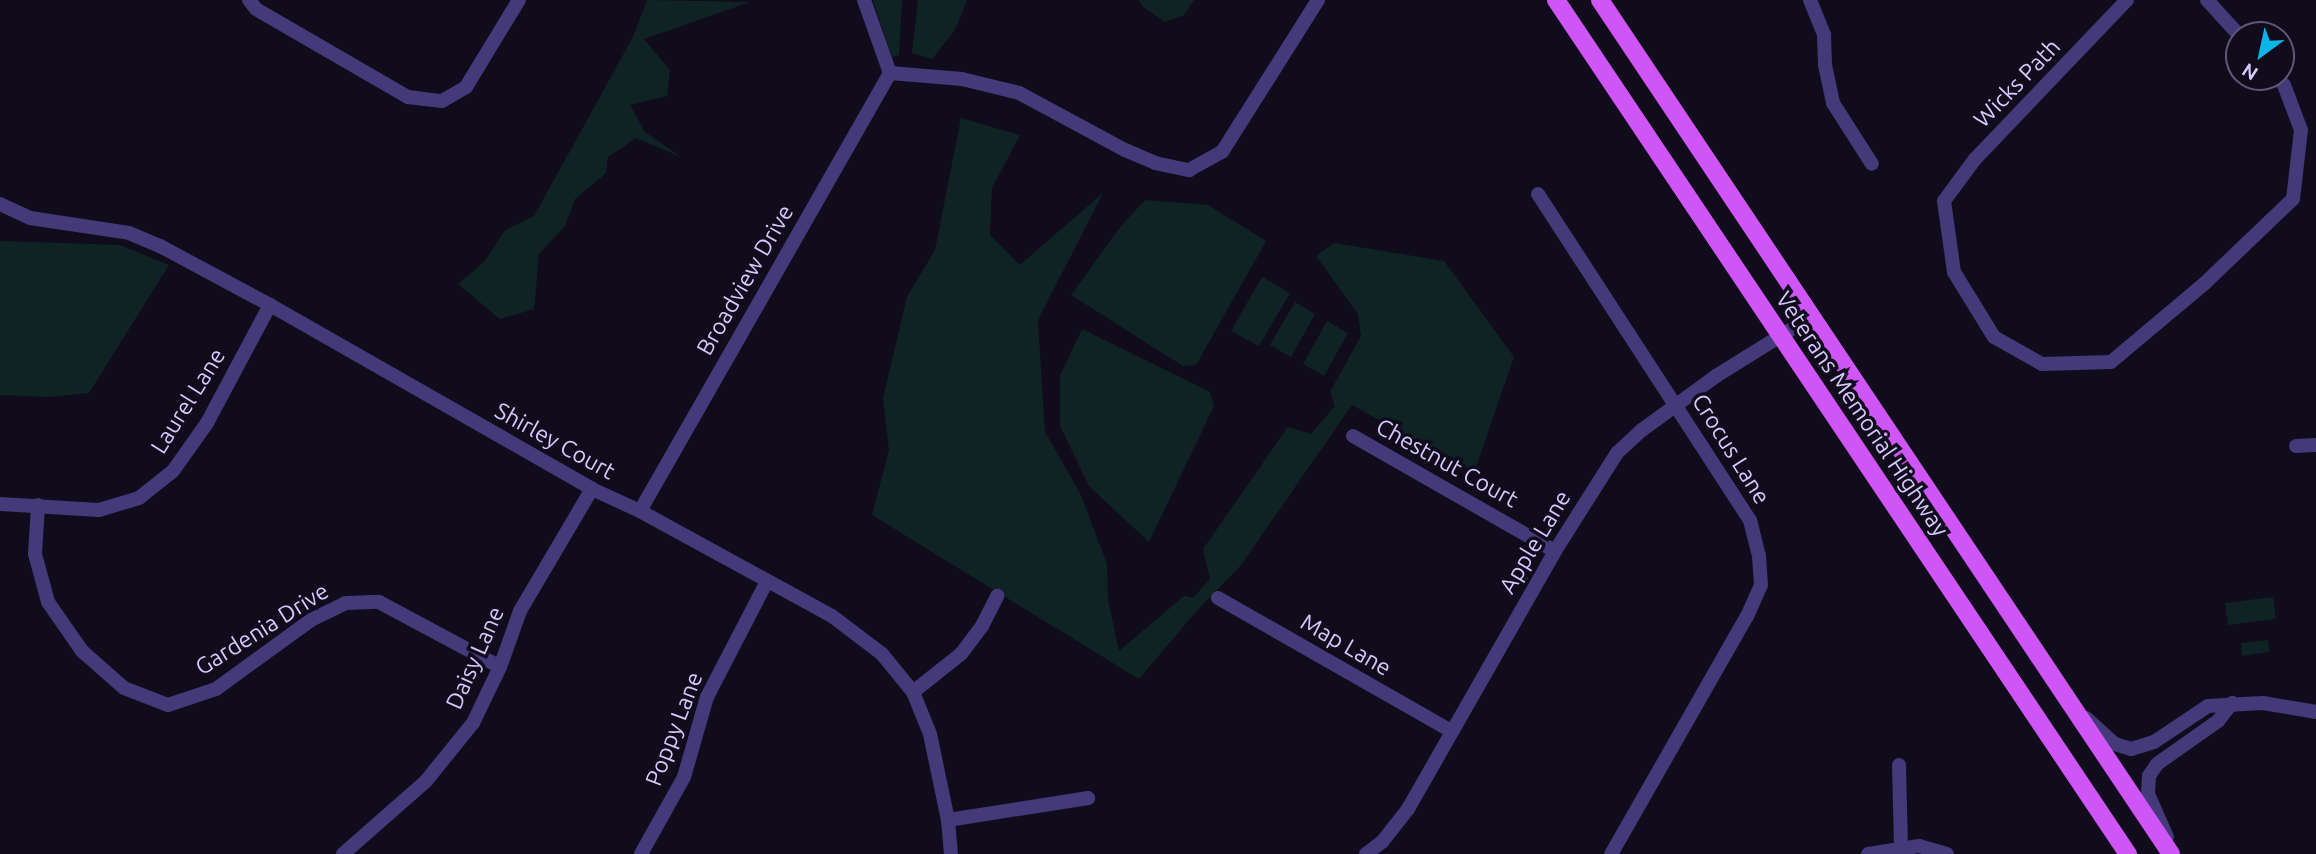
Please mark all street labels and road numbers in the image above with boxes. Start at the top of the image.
street label: Wicks Path [1968,33,2066,133]
street label: Broadview Drive [691,200,799,360]
street label: Veterans Memorial Highway [1770,286,1954,542]
street label: Laurel Lane [145,343,231,459]
street label: Crocus Lane [1686,389,1776,509]
street label: Shirley Court [490,397,620,485]
street label: Chestnut Court [1371,413,1523,513]
street label: Apple Lane [1493,486,1577,598]
street label: Gardenia Drive [190,577,334,681]
street label: Daisy Lane [440,602,510,714]
street label: Map Lane [1296,608,1396,682]
street label: Poppy Lane [640,668,708,790]

